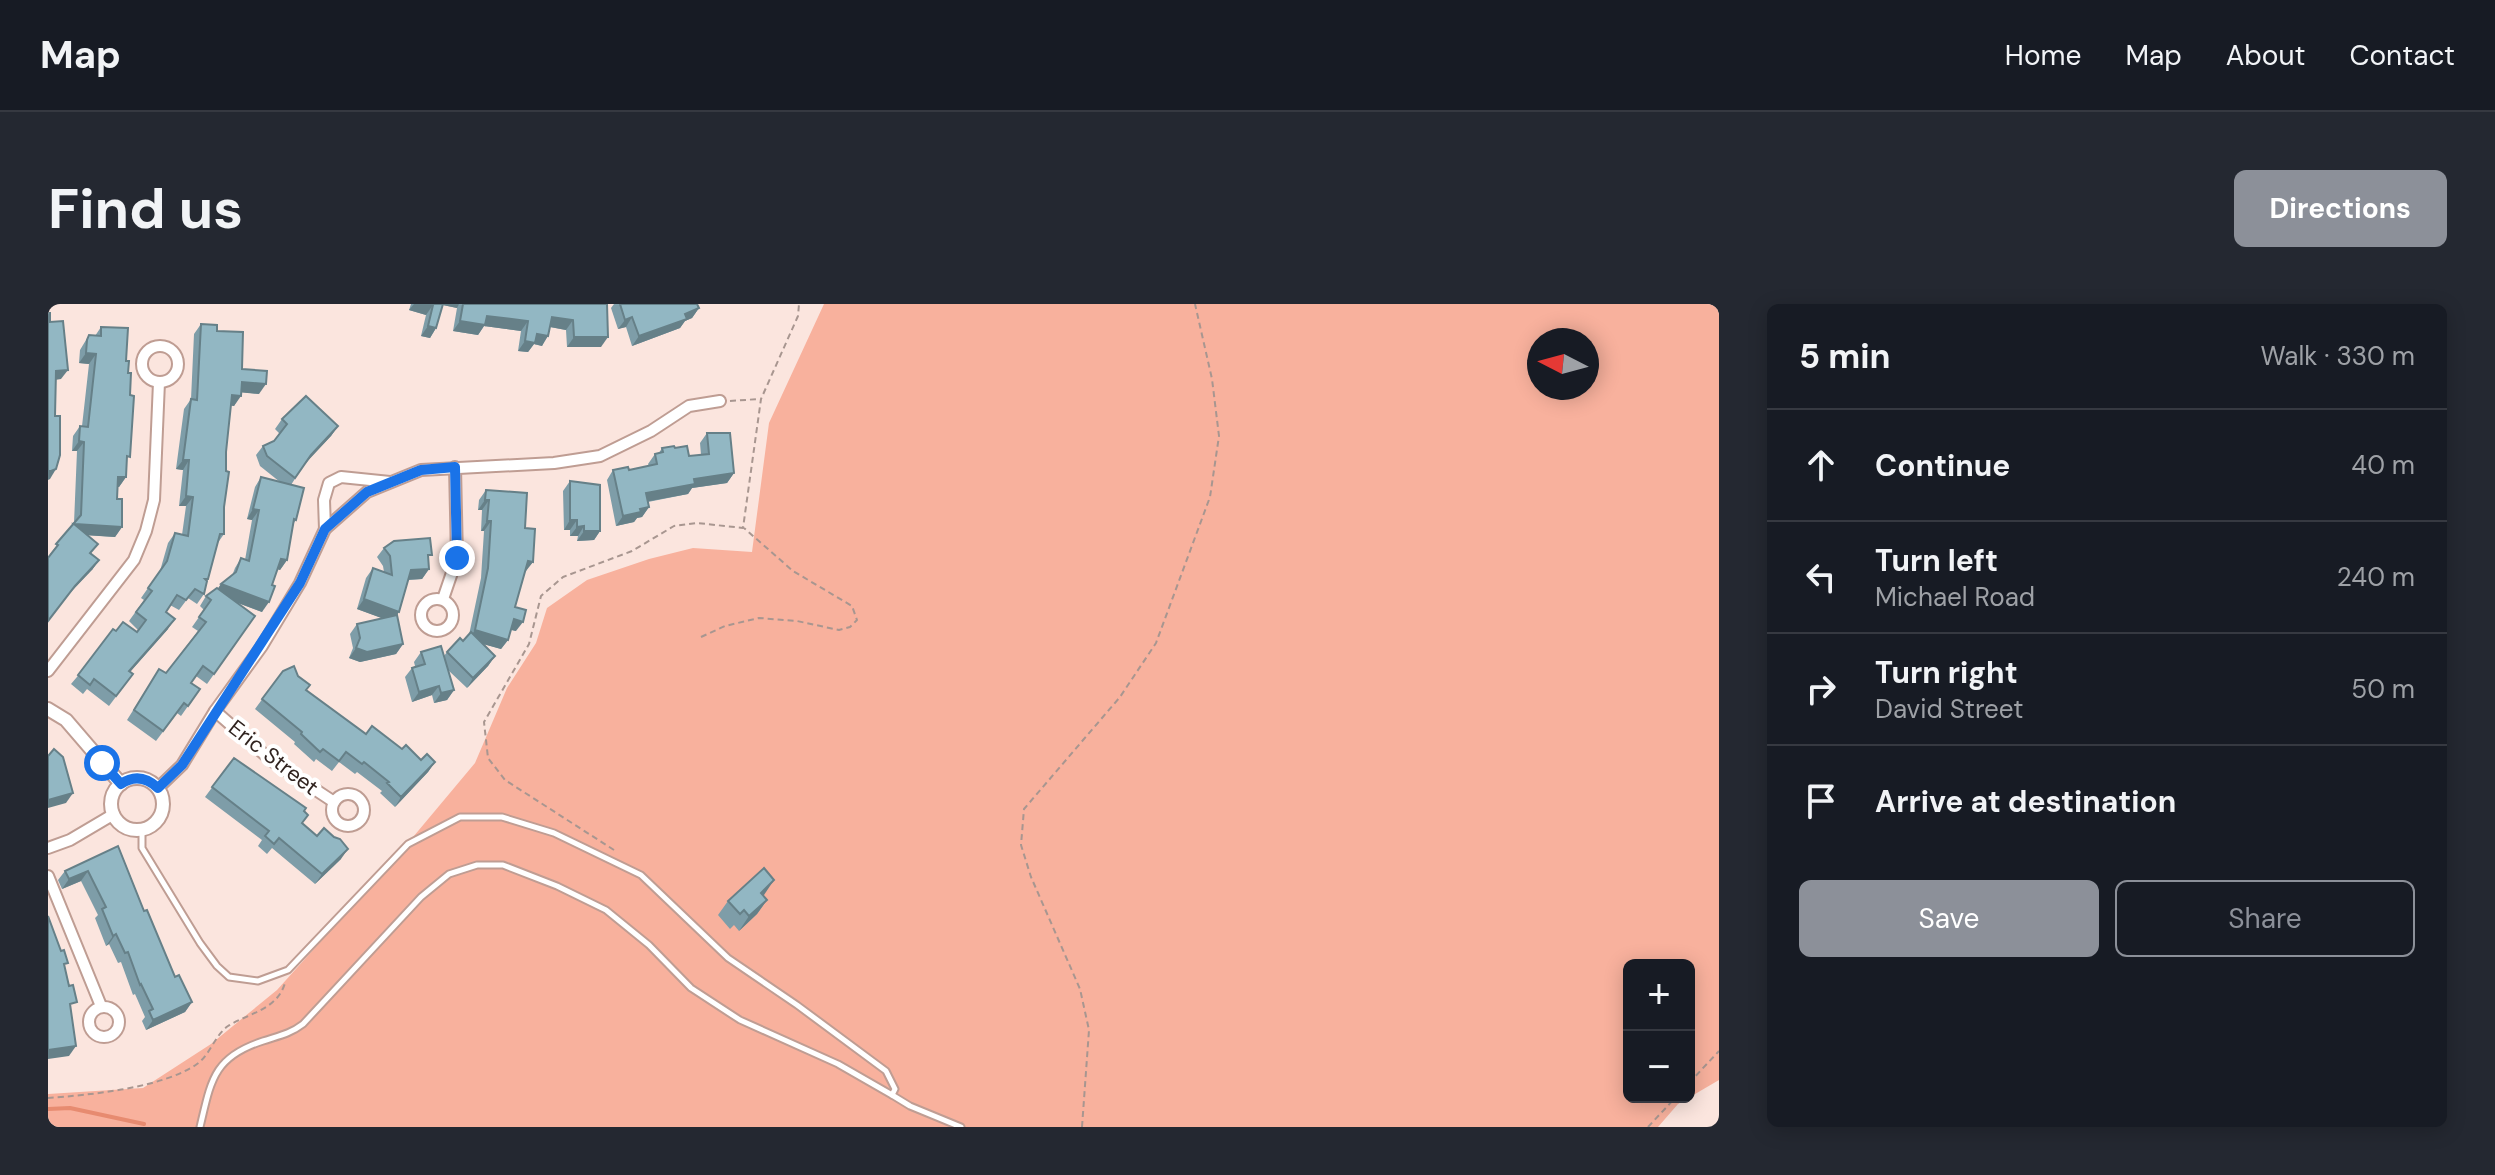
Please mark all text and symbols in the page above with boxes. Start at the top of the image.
text: Map [40,30,121,80]
text: Home [2005,37,2081,74]
text: Map [2125,37,2182,74]
text: About [2226,37,2305,74]
text: Contact [2349,37,2455,74]
button: Directions [2234,170,2447,247]
text: Find us [48,172,243,245]
north arrow [1527,328,1599,400]
text: 5 min [1799,334,1890,379]
text: Walk · 330 m [2260,339,2415,373]
icon: ahead [1799,443,1843,487]
text: Continue [1875,446,2010,485]
text: 40 m [2351,448,2415,482]
route end [439,540,475,576]
text: Turn left [1875,541,1998,580]
icon: left [1799,555,1843,599]
text: 240 m [2337,560,2415,594]
text: Michael Road [1875,580,2035,614]
text: Turn right [1875,653,2018,692]
icon: right [1799,667,1843,711]
text: 50 m [2351,672,2415,706]
text: David Street [1875,692,2023,726]
street label: Eric Street [223,713,325,802]
route start [84,745,120,781]
icon: arrive [1799,779,1843,823]
text: Arrive at destination [1875,782,2176,821]
button: Save [1799,880,2099,957]
button: Share [2115,880,2415,957]
map controls [1623,959,1695,1103]
button: + [1623,959,1695,1031]
button: − [1623,1031,1695,1103]

